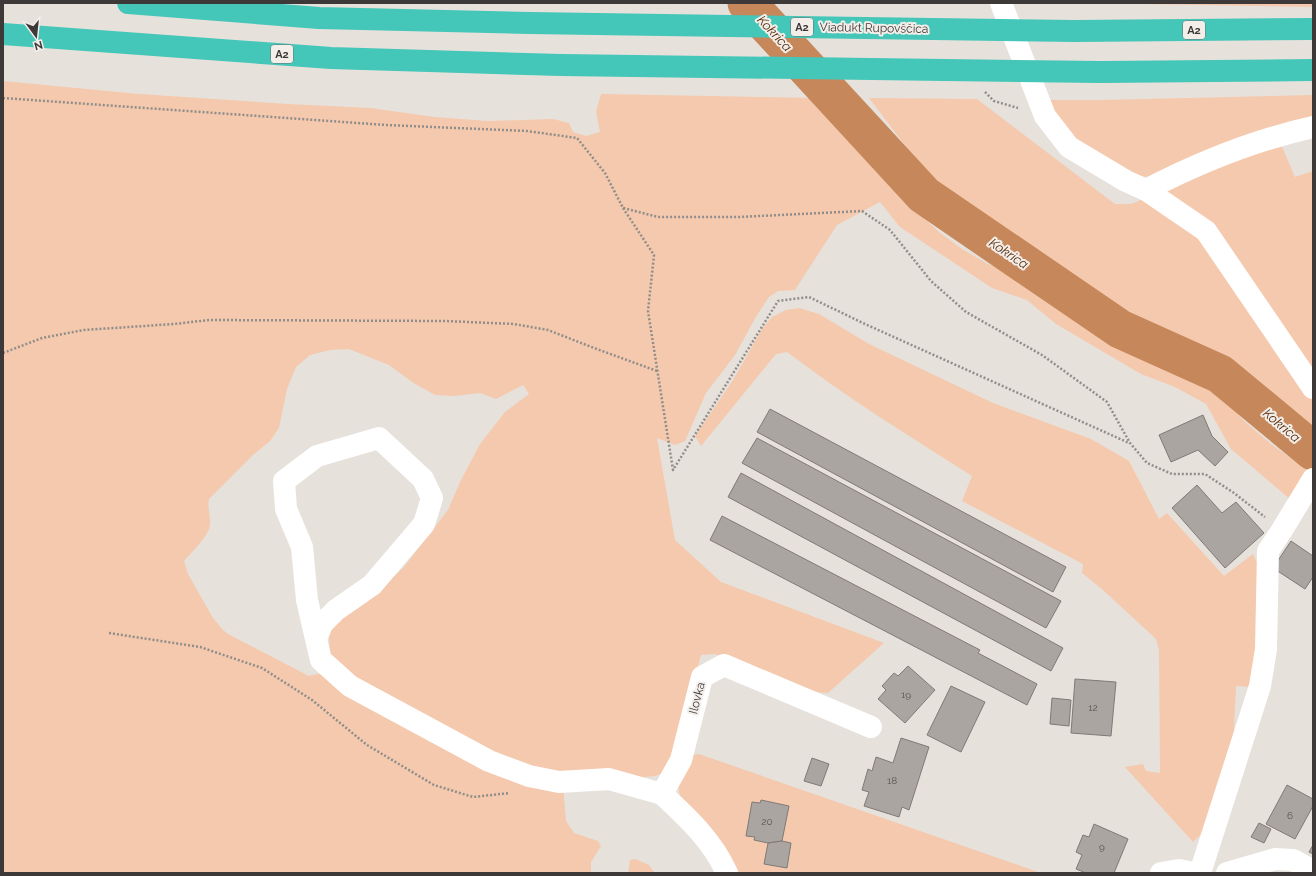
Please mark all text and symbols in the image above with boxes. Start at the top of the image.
water label: Kokrica [754,12,795,55]
north arrow [16,16,56,56]
road number: A2 [791,18,813,36]
street label: Viadukt Rupovščica [819,20,929,36]
road number: A2 [1183,21,1205,39]
text: N [33,38,44,53]
road number: A2 [271,45,293,63]
water label: Kokrica [986,235,1031,272]
water label: Kokrica [1260,406,1303,445]
street label: Ilovka [686,681,708,715]
house number: 19 [901,689,911,700]
house number: 12 [1088,702,1098,713]
house number: 18 [887,775,897,786]
house number: 6 [1287,810,1293,821]
house number: 20 [761,816,773,827]
house number: 9 [1099,841,1105,852]

